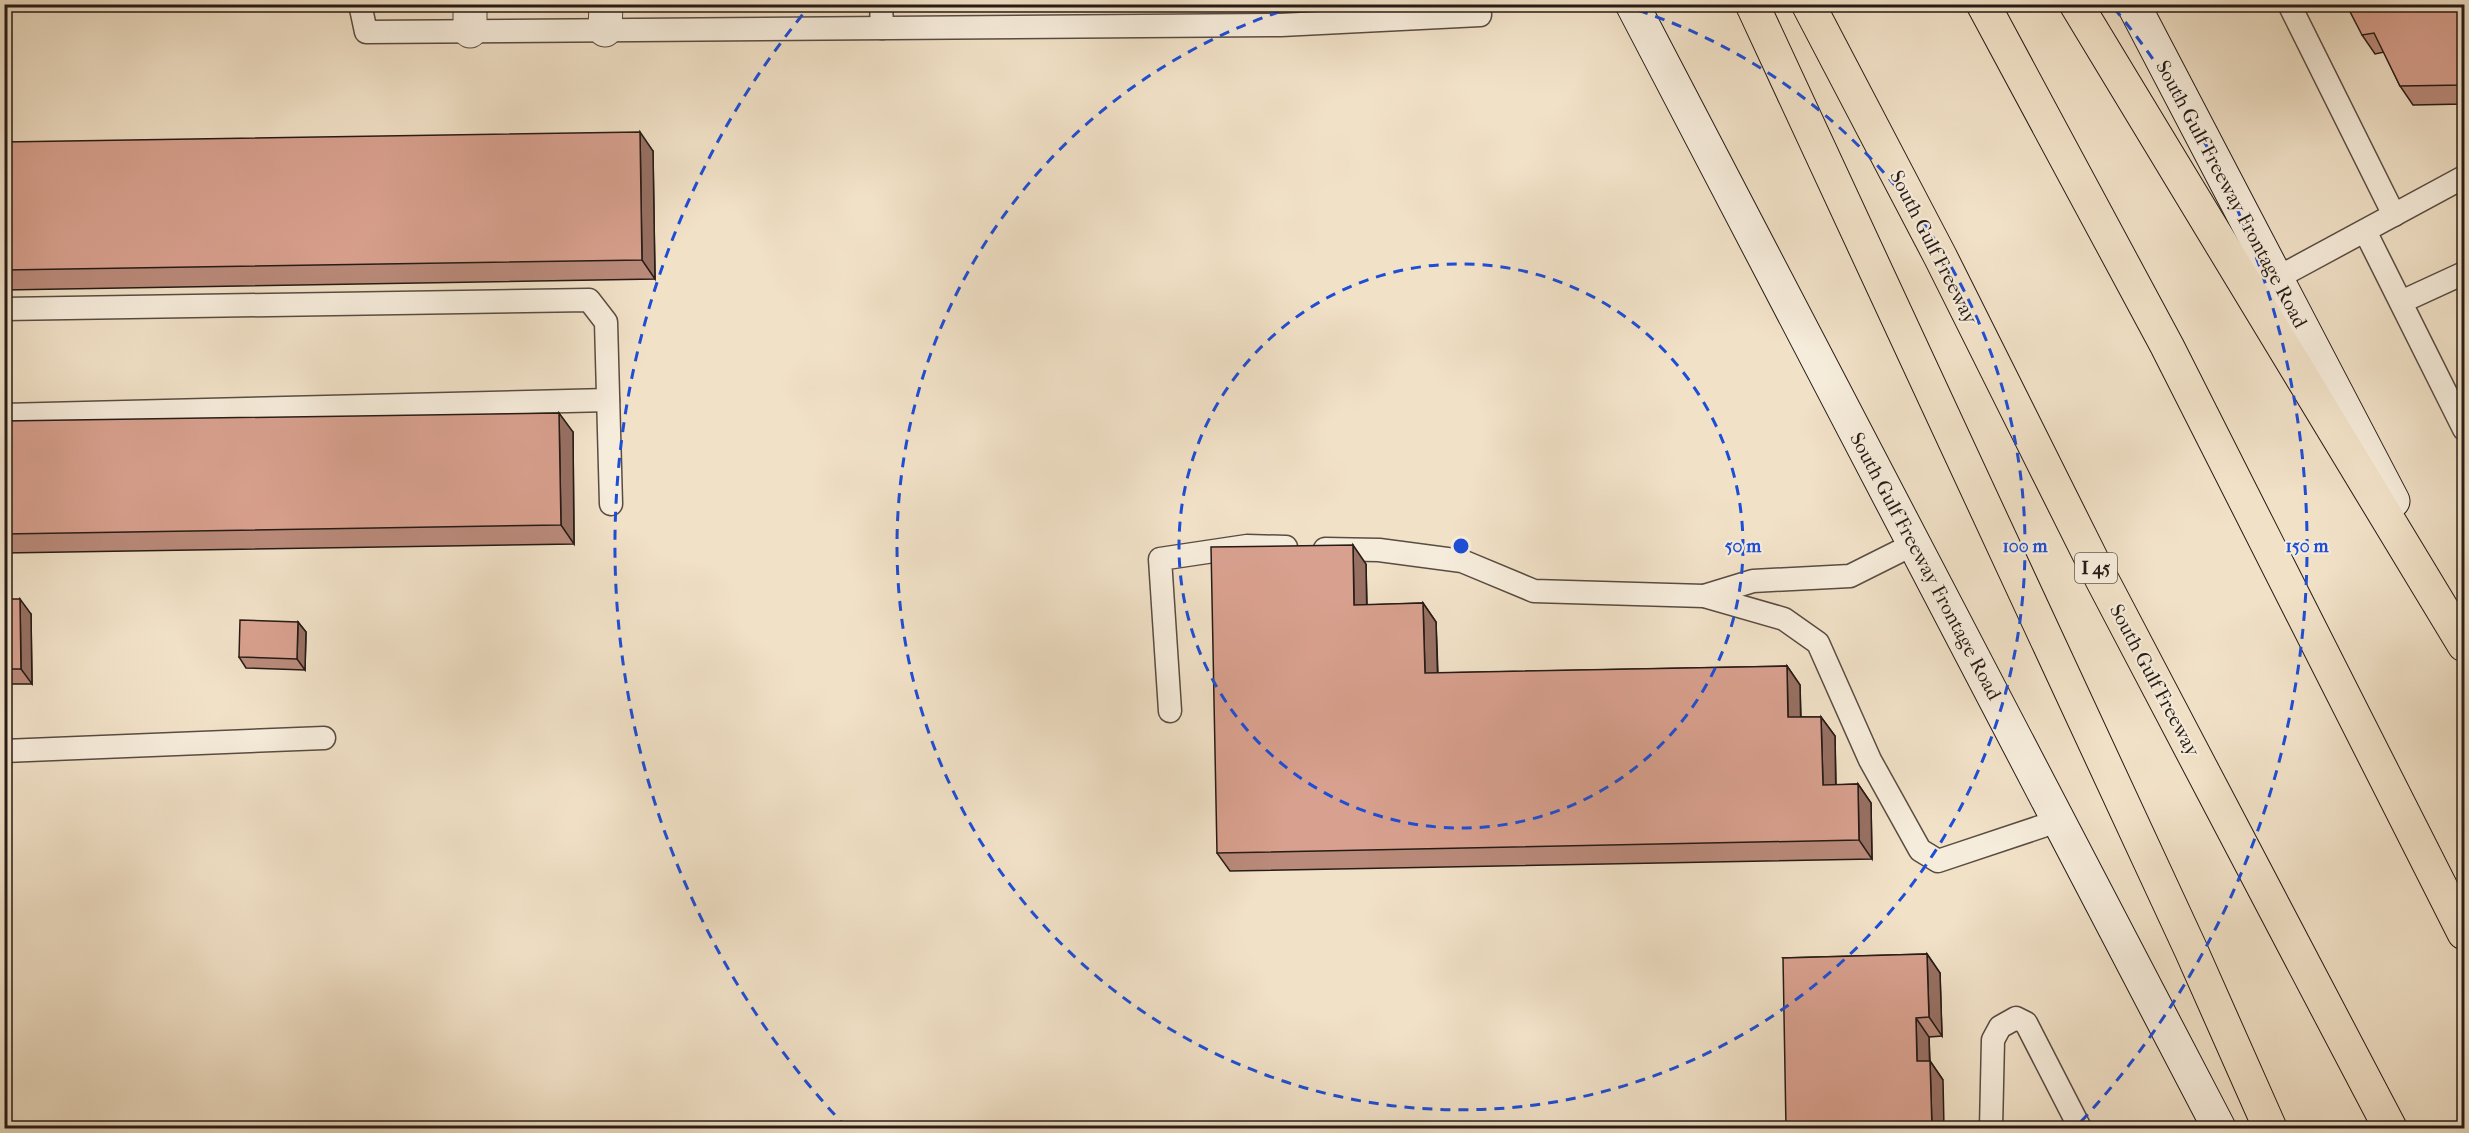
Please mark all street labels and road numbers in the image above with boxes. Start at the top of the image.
street label: South Gulf Freeway Frontage Road [2151,57,2313,333]
street label: South Gulf Freeway [1885,167,1983,329]
street label: South Gulf Freeway Frontage Road [1845,429,2007,705]
road number: I 45 [2075,553,2117,583]
street label: South Gulf Freeway [2105,600,2205,761]

